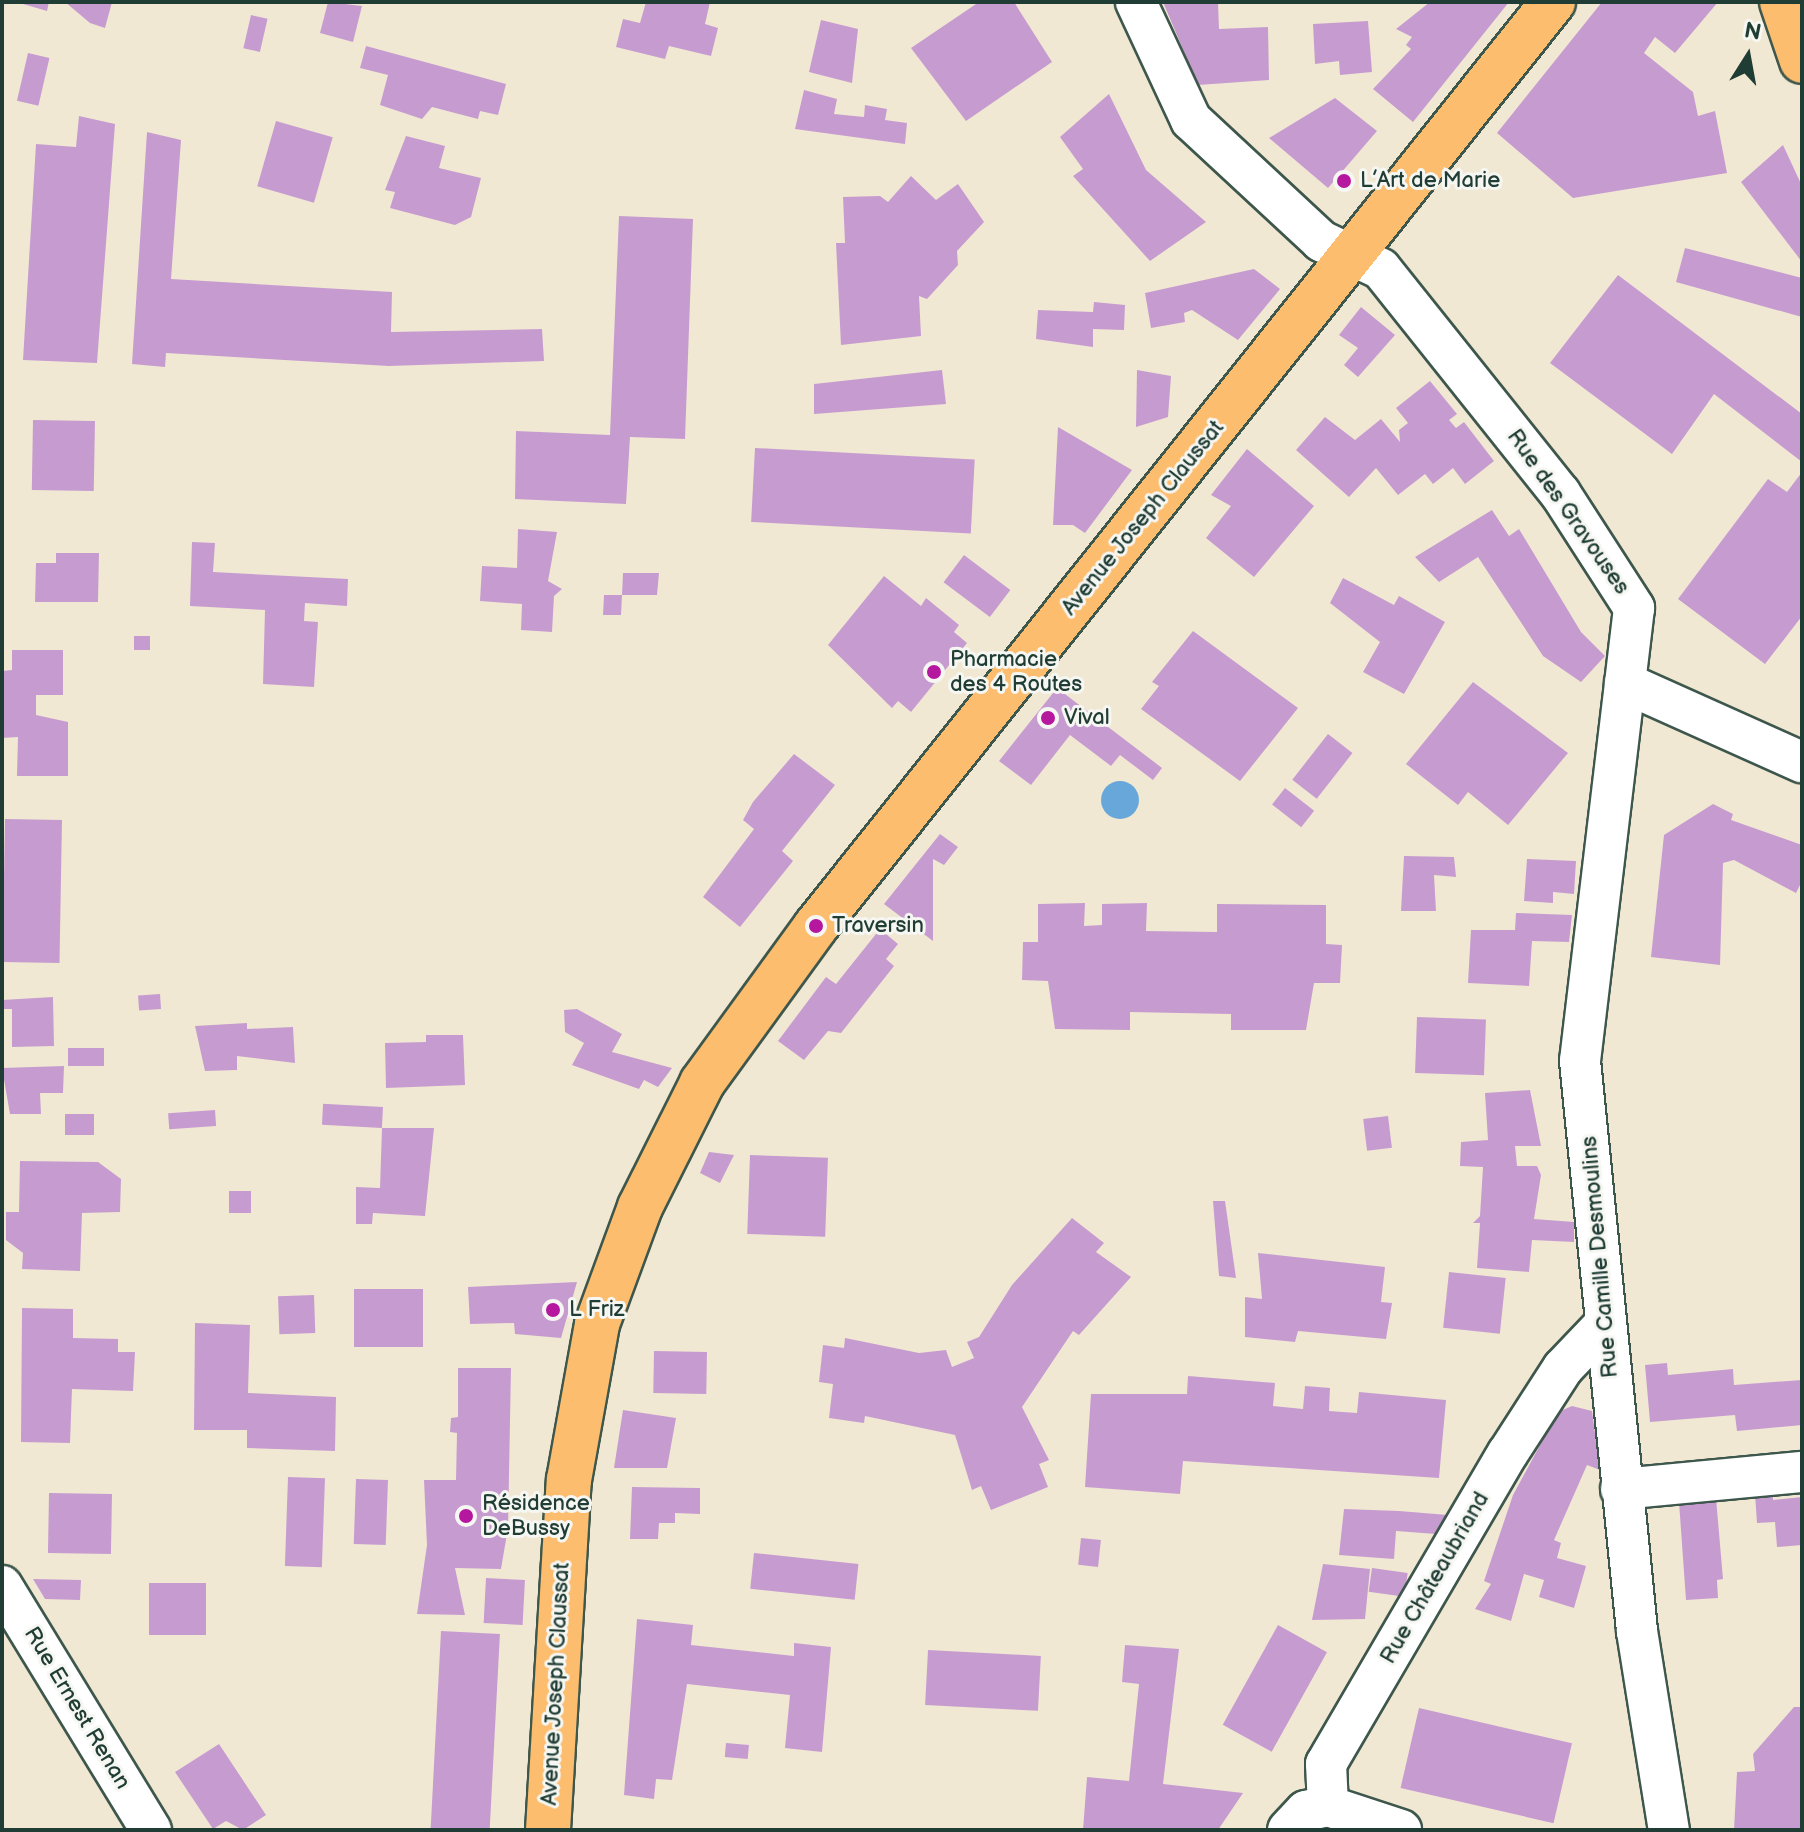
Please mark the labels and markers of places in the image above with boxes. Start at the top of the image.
place label: L’Art de Marie [1360,168,1500,194]
marker: L’Art de Marie [1335,172,1353,190]
place label: Pharmacie des 4 Routes [950,646,1082,698]
marker: Pharmacie des 4 Routes [925,663,943,681]
place label: Vival [1064,705,1110,731]
marker: Vival [1039,709,1057,727]
place label: Traversin [832,913,924,939]
marker: Traversin [807,917,825,935]
place label: L Friz [569,1297,624,1323]
marker: L Friz [544,1301,562,1319]
place label: Résidence DeBussy [482,1490,590,1542]
marker: Résidence DeBussy [457,1507,475,1525]

